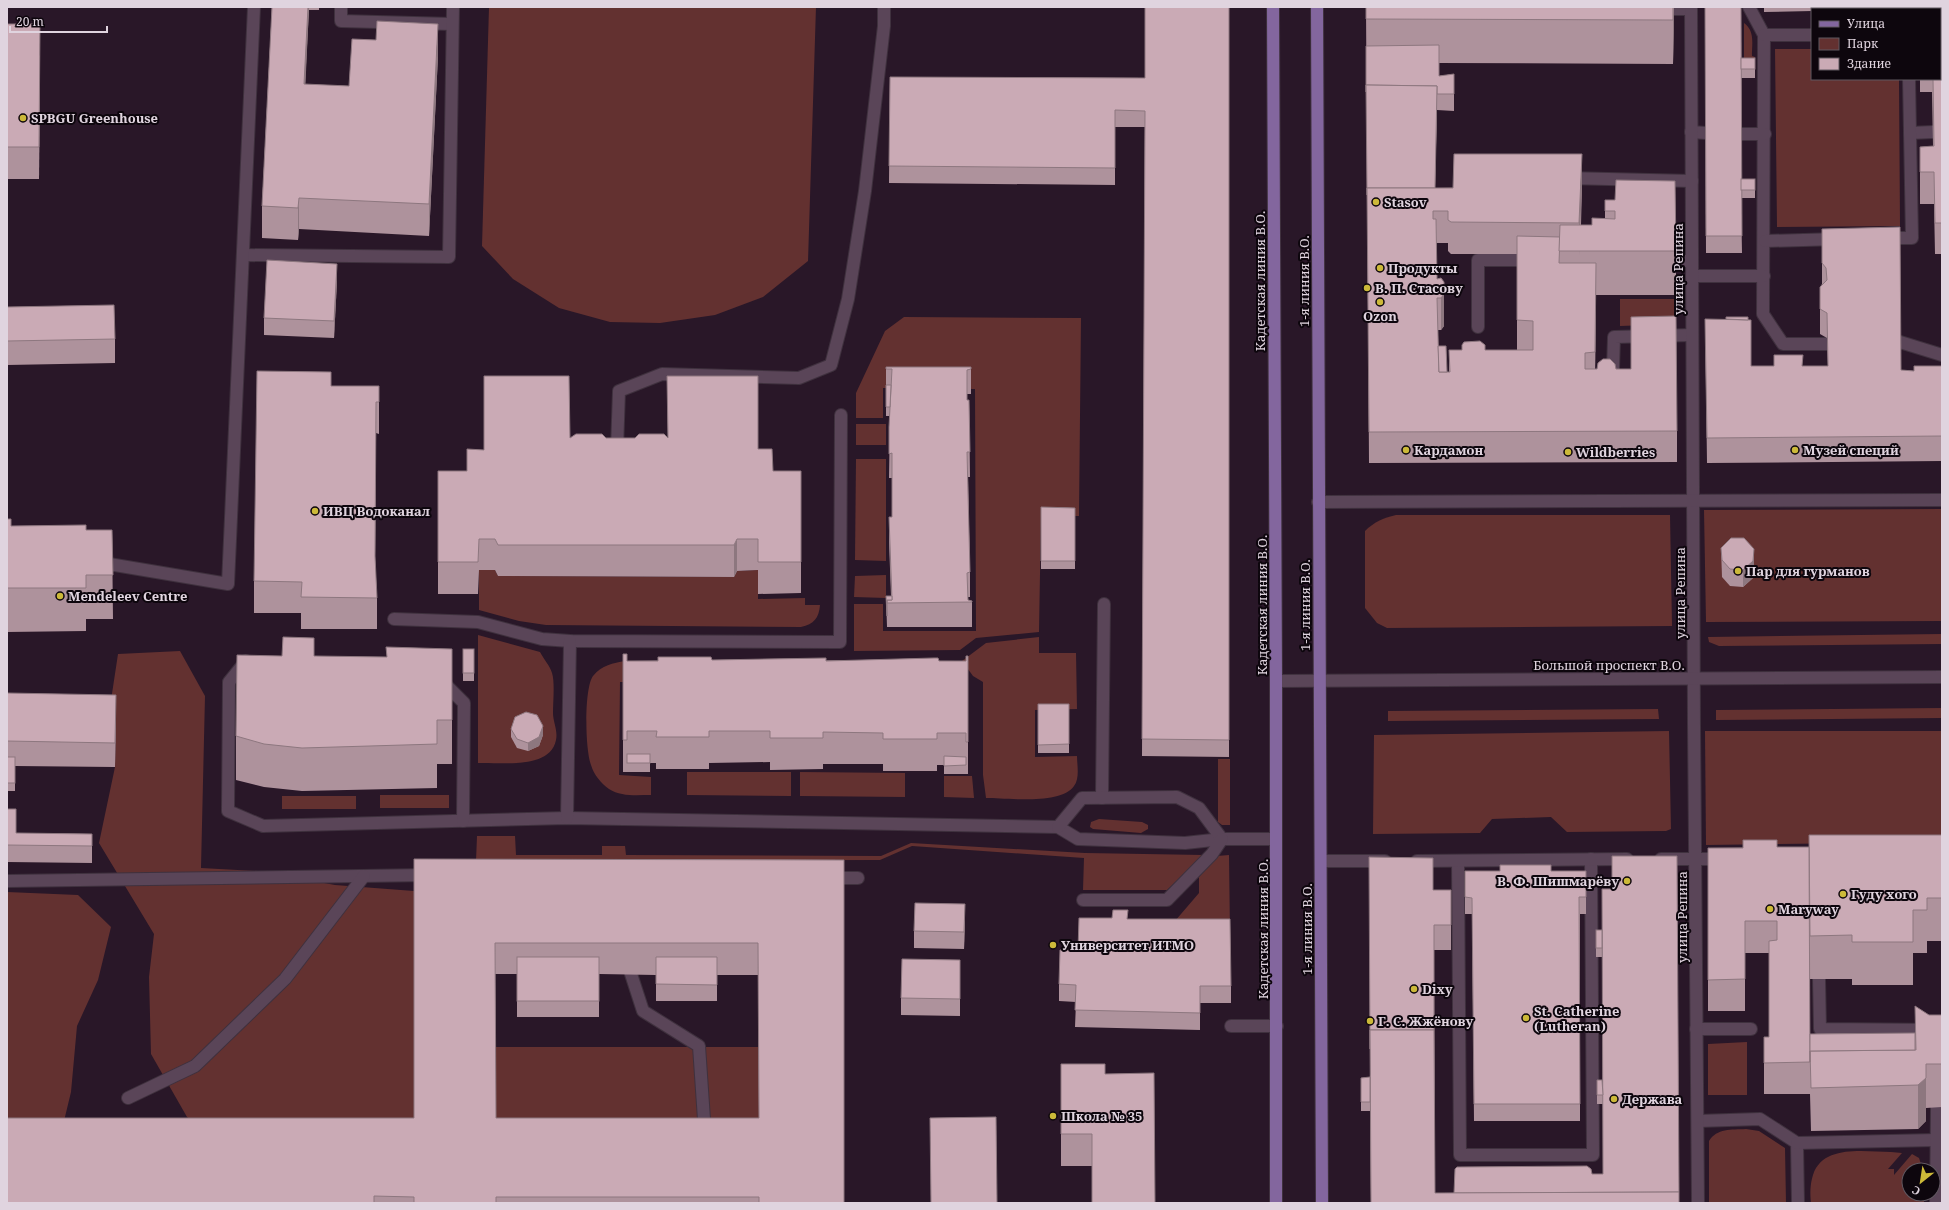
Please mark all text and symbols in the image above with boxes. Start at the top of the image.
scale bar [10,8,107,34]
legend [1811,8,1941,80]
text: 20 m [16,13,44,30]
text: Улица [1847,15,1885,32]
text: Парк [1847,35,1879,52]
text: Здание [1847,55,1891,72]
place label: SPBGU Greenhouse [31,109,158,127]
marker: SPBGU Greenhouse [18,113,28,123]
place label: Stasov [1384,193,1427,211]
marker: Stasov [1371,197,1381,207]
street label: Кадетская линия В.О. [1251,211,1269,351]
street label: улица Репина [1669,223,1687,315]
street label: 1-я линия В.О. [1295,235,1313,327]
place label: Продукты [1388,259,1458,277]
marker: Продукты [1375,263,1385,273]
place label: В. П. Стасову [1375,279,1463,297]
marker: В. П. Стасову [1362,283,1372,293]
marker: Ozon [1375,297,1385,307]
place label: Ozon [1363,307,1397,325]
place label: Кардамон [1414,441,1483,459]
place label: Музей специй [1803,441,1899,459]
place label: Wildberries [1576,443,1655,461]
marker: Кардамон [1401,445,1411,455]
marker: Музей специй [1790,445,1800,455]
marker: Wildberries [1563,447,1573,457]
place label: ИВЦ Водоканал [323,502,430,520]
marker: ИВЦ Водоканал [310,506,320,516]
street label: Кадетская линия В.О. [1253,535,1271,675]
street label: улица Репина [1671,547,1689,639]
street label: 1-я линия В.О. [1296,559,1314,651]
place label: Пар для гурманов [1746,562,1870,580]
marker: Пар для гурманов [1733,566,1743,576]
place label: Mendeleev Centre [68,587,187,605]
marker: Mendeleev Centre [55,591,65,601]
street label: Большой проспект В.О. [1533,656,1685,674]
street label: Кадетская линия В.О. [1254,859,1272,999]
street label: улица Репина [1673,871,1691,963]
place label: В. Ф. Шишмарёву [1497,872,1619,890]
marker: В. Ф. Шишмарёву [1622,876,1632,886]
street label: 1-я линия В.О. [1298,883,1316,975]
place label: Гуду хого [1851,885,1917,903]
marker: Гуду хого [1838,889,1848,899]
place label: Maryway [1778,900,1839,918]
marker: Maryway [1765,904,1775,914]
place label: Университет ИТМО [1061,936,1194,954]
marker: Университет ИТМО [1048,940,1058,950]
place label: Dixy [1422,980,1453,998]
marker: Dixy [1409,984,1419,994]
place label: St. Catherine (Lutheran) [1534,1002,1619,1035]
place label: Г. С. Жжёнову [1378,1012,1473,1030]
marker: St. Catherine (Lutheran) [1521,1013,1531,1023]
marker: Г. С. Жжёнову [1365,1016,1375,1026]
place label: Держава [1622,1090,1683,1108]
marker: Держава [1609,1094,1619,1104]
place label: Школа № 35 [1061,1107,1142,1125]
marker: Школа № 35 [1048,1111,1058,1121]
north arrow [1901,1162,1941,1202]
text: С [1909,1183,1923,1199]

